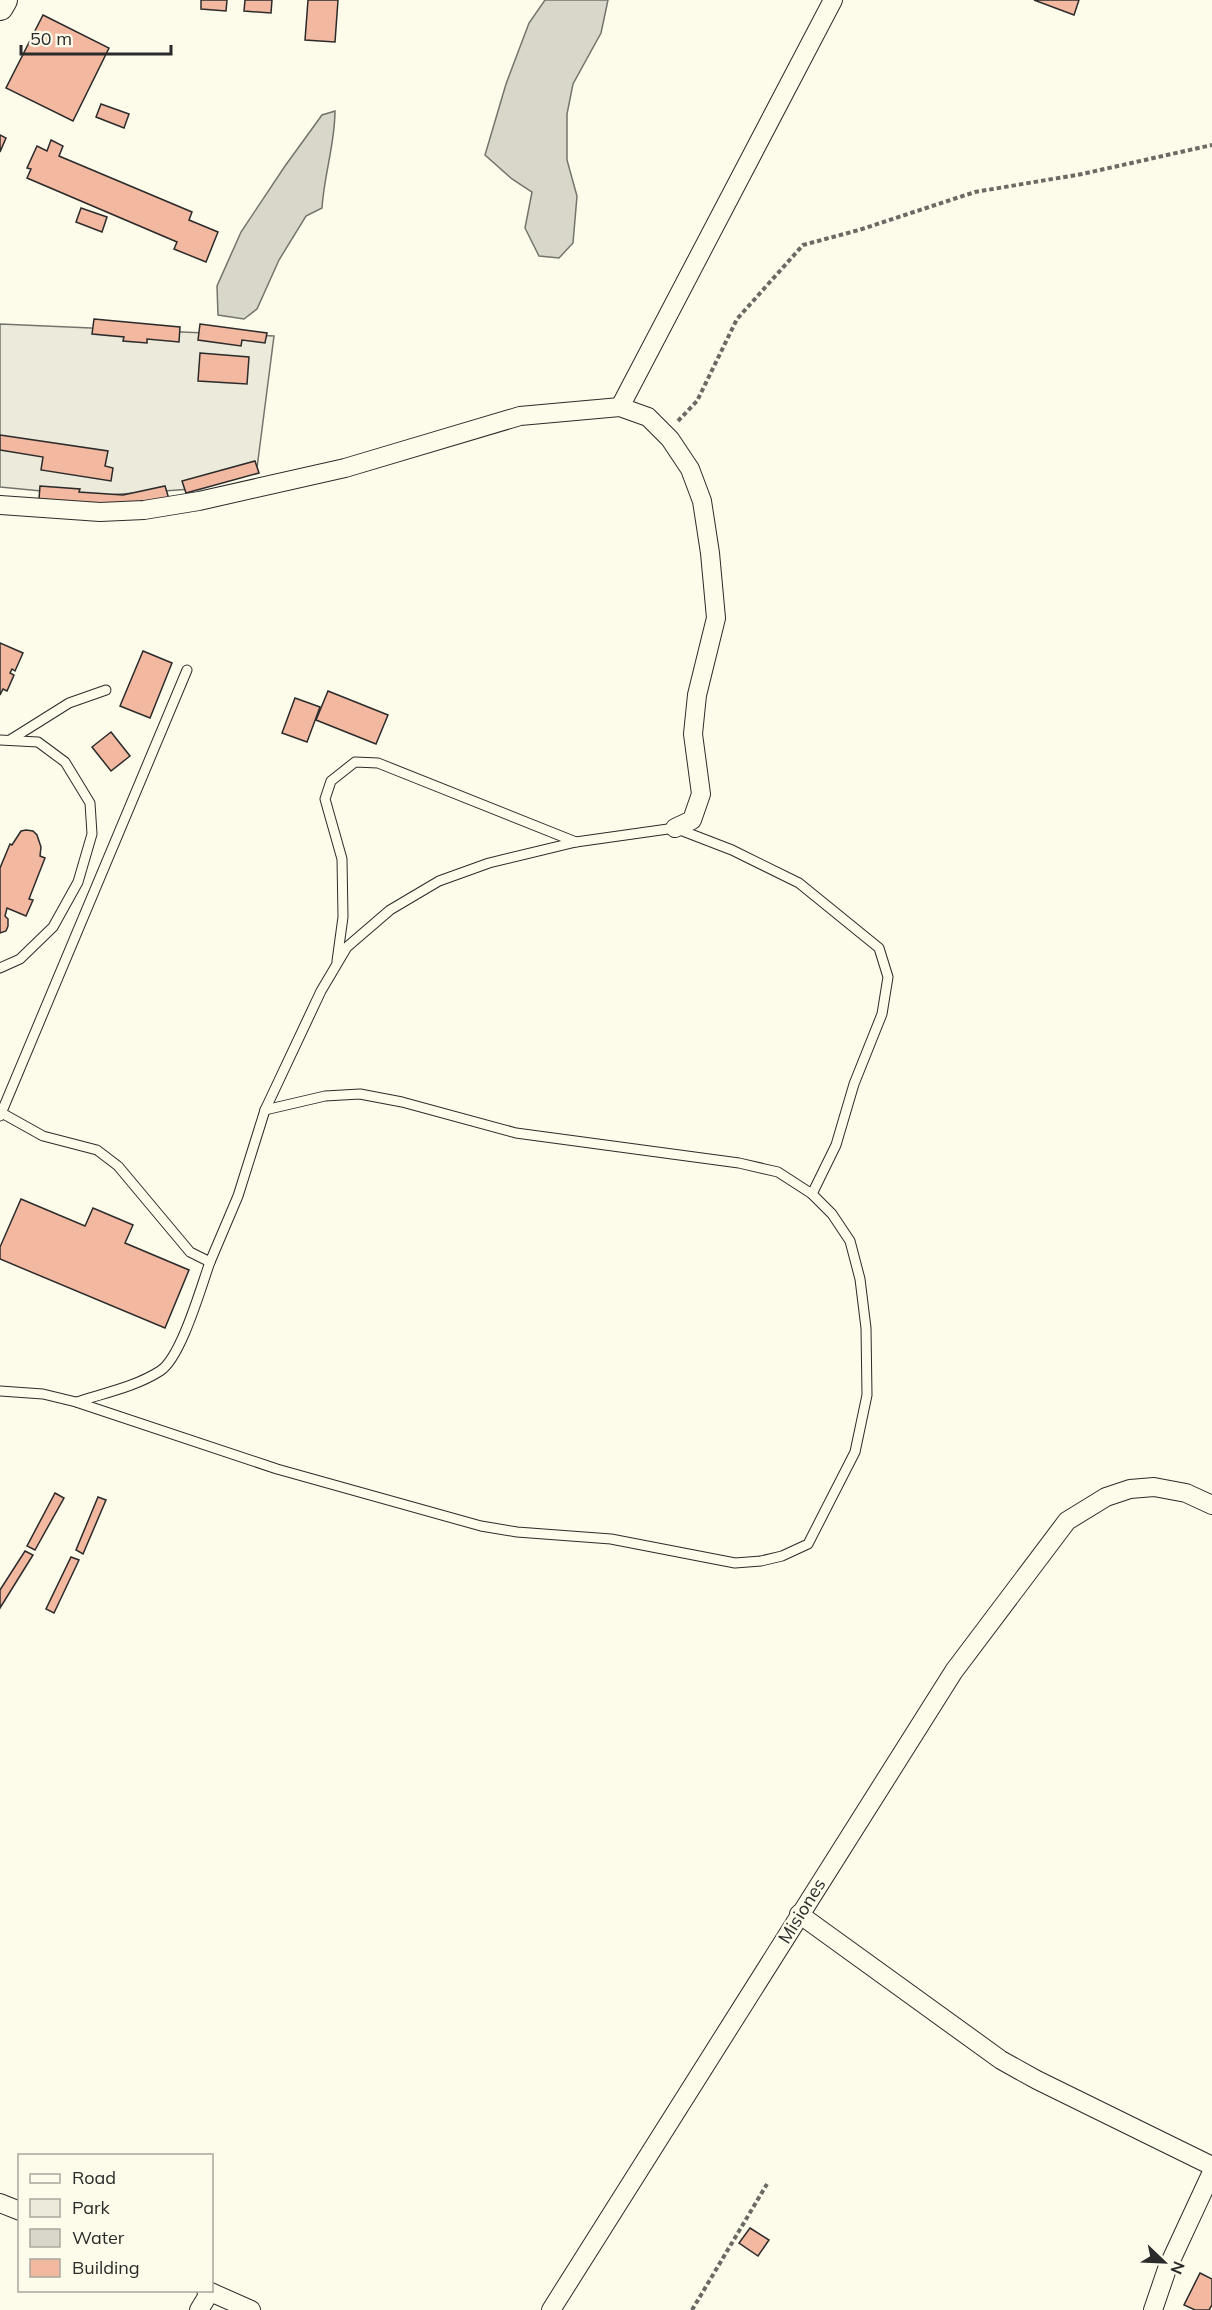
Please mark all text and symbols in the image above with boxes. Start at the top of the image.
scale bar [21,18,171,56]
text: 50 m [30,27,72,50]
street label: Misiones [773,1874,831,1948]
legend [18,2154,213,2292]
text: Road [72,2166,116,2189]
text: Park [72,2196,111,2219]
text: Water [72,2226,125,2249]
north arrow [1134,2232,1194,2292]
text: Building [72,2256,140,2279]
text: N [1166,2258,1189,2277]

